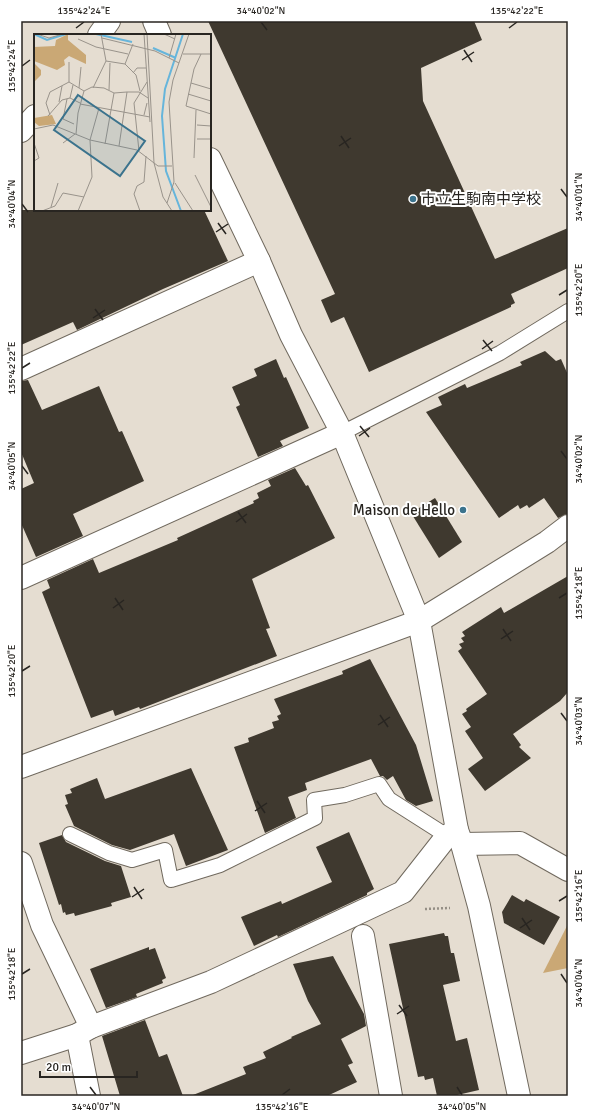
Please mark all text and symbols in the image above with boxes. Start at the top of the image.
text: 135°42'24"E [57,5,111,17]
text: 34°40'02"N [237,5,285,17]
text: 135°42'22"E [490,5,544,17]
inset map [34,34,211,211]
text: 135°42'24"E [6,39,18,93]
text: 34°40'01"N [573,173,585,221]
text: 34°40'04"N [6,180,18,228]
place label: 市立生駒南中学校 [421,190,541,208]
marker: 市立生駒南中学校 [408,194,418,204]
text: 135°42'20"E [573,263,585,317]
text: 135°42'22"E [6,341,18,395]
text: 34°40'02"N [573,435,585,483]
text: 34°40'05"N [6,442,18,490]
place label: Maison de Hello [353,501,455,519]
marker: Maison de Hello [458,505,468,515]
text: 135°42'18"E [573,566,585,620]
text: 135°42'20"E [6,644,18,698]
text: 34°40'03"N [573,697,585,745]
text: 135°42'16"E [573,869,585,923]
text: 135°42'18"E [6,947,18,1001]
text: 34°40'04"N [573,959,585,1007]
scale bar [40,1053,137,1079]
text: 20 m [46,1060,71,1075]
text: 34°40'07"N [72,1101,120,1113]
text: 135°42'16"E [255,1101,309,1113]
text: 34°40'05"N [438,1101,486,1113]

